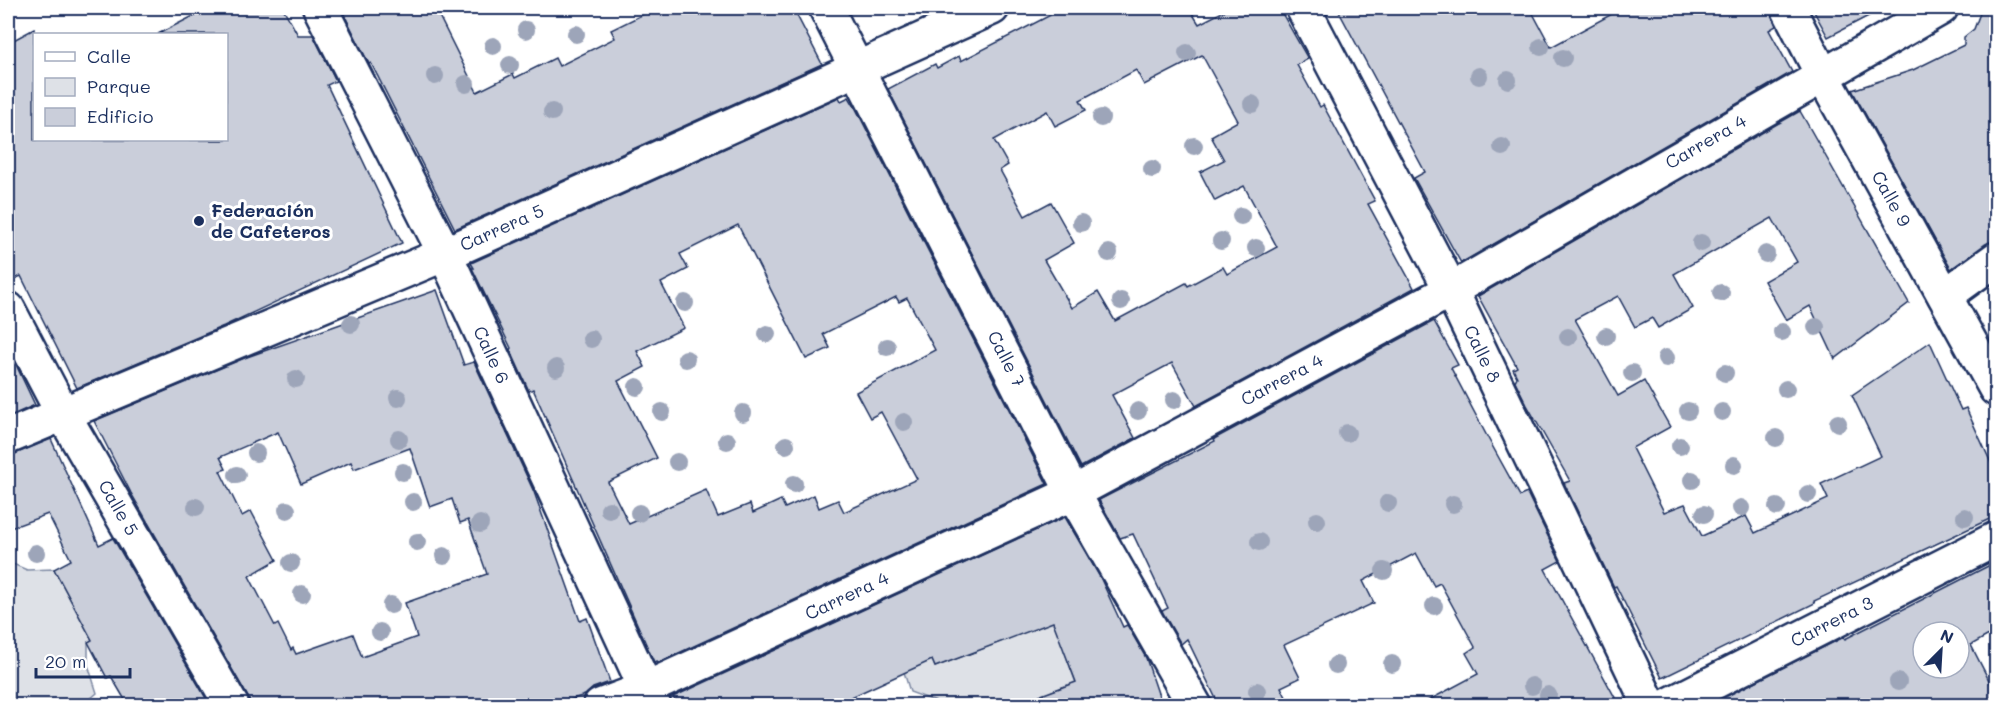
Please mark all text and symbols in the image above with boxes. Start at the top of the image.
legend [33,33,228,141]
text: Calle [87,44,131,68]
text: Parque [87,74,151,98]
text: Edificio [87,104,154,128]
street label: Carrera 4 [1661,108,1751,174]
street label: Calle 9 [1867,166,1917,231]
place label: Federación de Cafeteros [211,198,331,243]
street label: Carrera 5 [456,198,547,256]
marker: Federación de Cafeteros [192,214,206,228]
street label: Calle 8 [1459,321,1507,386]
street label: Calle 6 [468,322,516,387]
street label: Calle 7 [983,326,1031,391]
street label: Carrera 4 [1236,347,1327,411]
street label: Calle 5 [93,475,144,540]
street label: Carrera 4 [801,565,893,625]
street label: Carrera 3 [1786,590,1877,652]
north arrow [1911,620,1971,680]
text: N [1937,624,1957,648]
scale bar [36,641,130,679]
text: 20 m [45,649,86,673]

